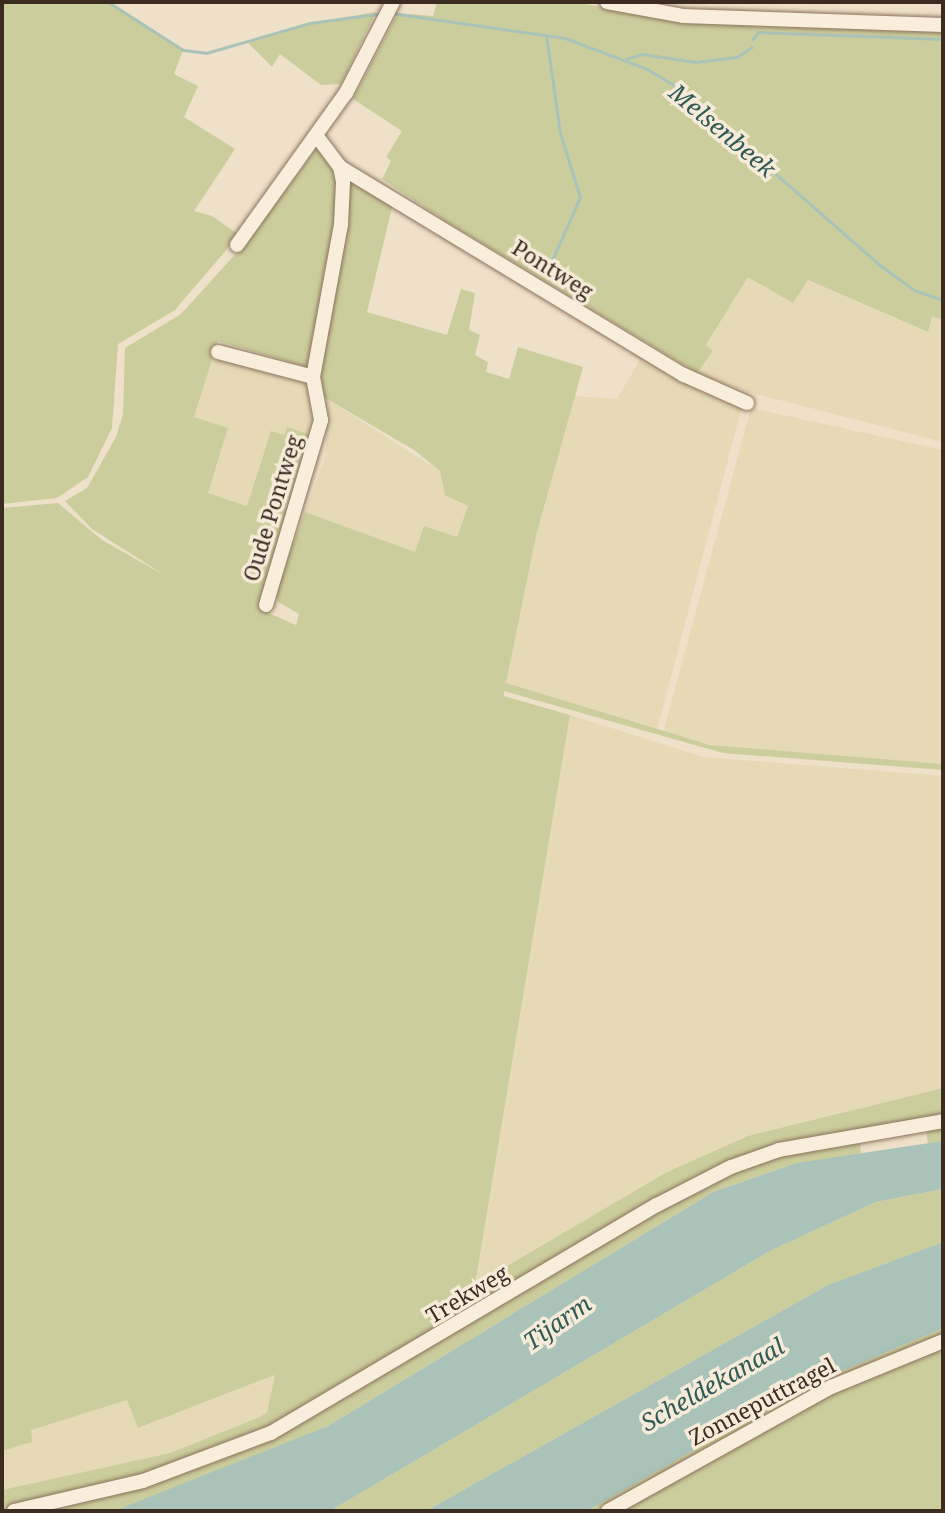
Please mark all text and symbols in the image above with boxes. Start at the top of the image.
water label: Melsenbeek [664,77,782,183]
street label: Pontweg [508,234,598,304]
street label: Oude Pontweg [237,432,307,584]
street label: Trekweg [421,1259,513,1329]
water label: Tijarm [518,1289,596,1355]
water label: Scheldekanaal [635,1331,789,1437]
street label: Zonneputtragel [684,1351,840,1451]

